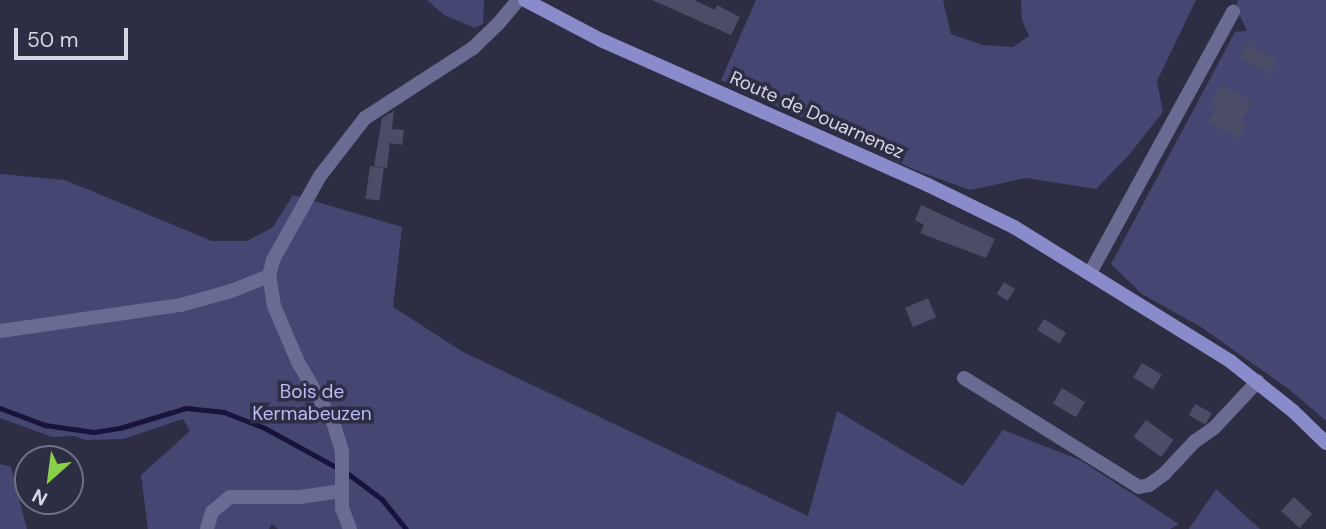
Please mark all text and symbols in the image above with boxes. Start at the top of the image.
scale bar [18,14,131,58]
text: 50 m [27,26,78,54]
street label: Route de Douarnenez [726,66,908,164]
park label: Bois de Kermabeuzen [252,381,372,425]
north arrow [14,445,84,515]
text: N [28,483,52,512]

